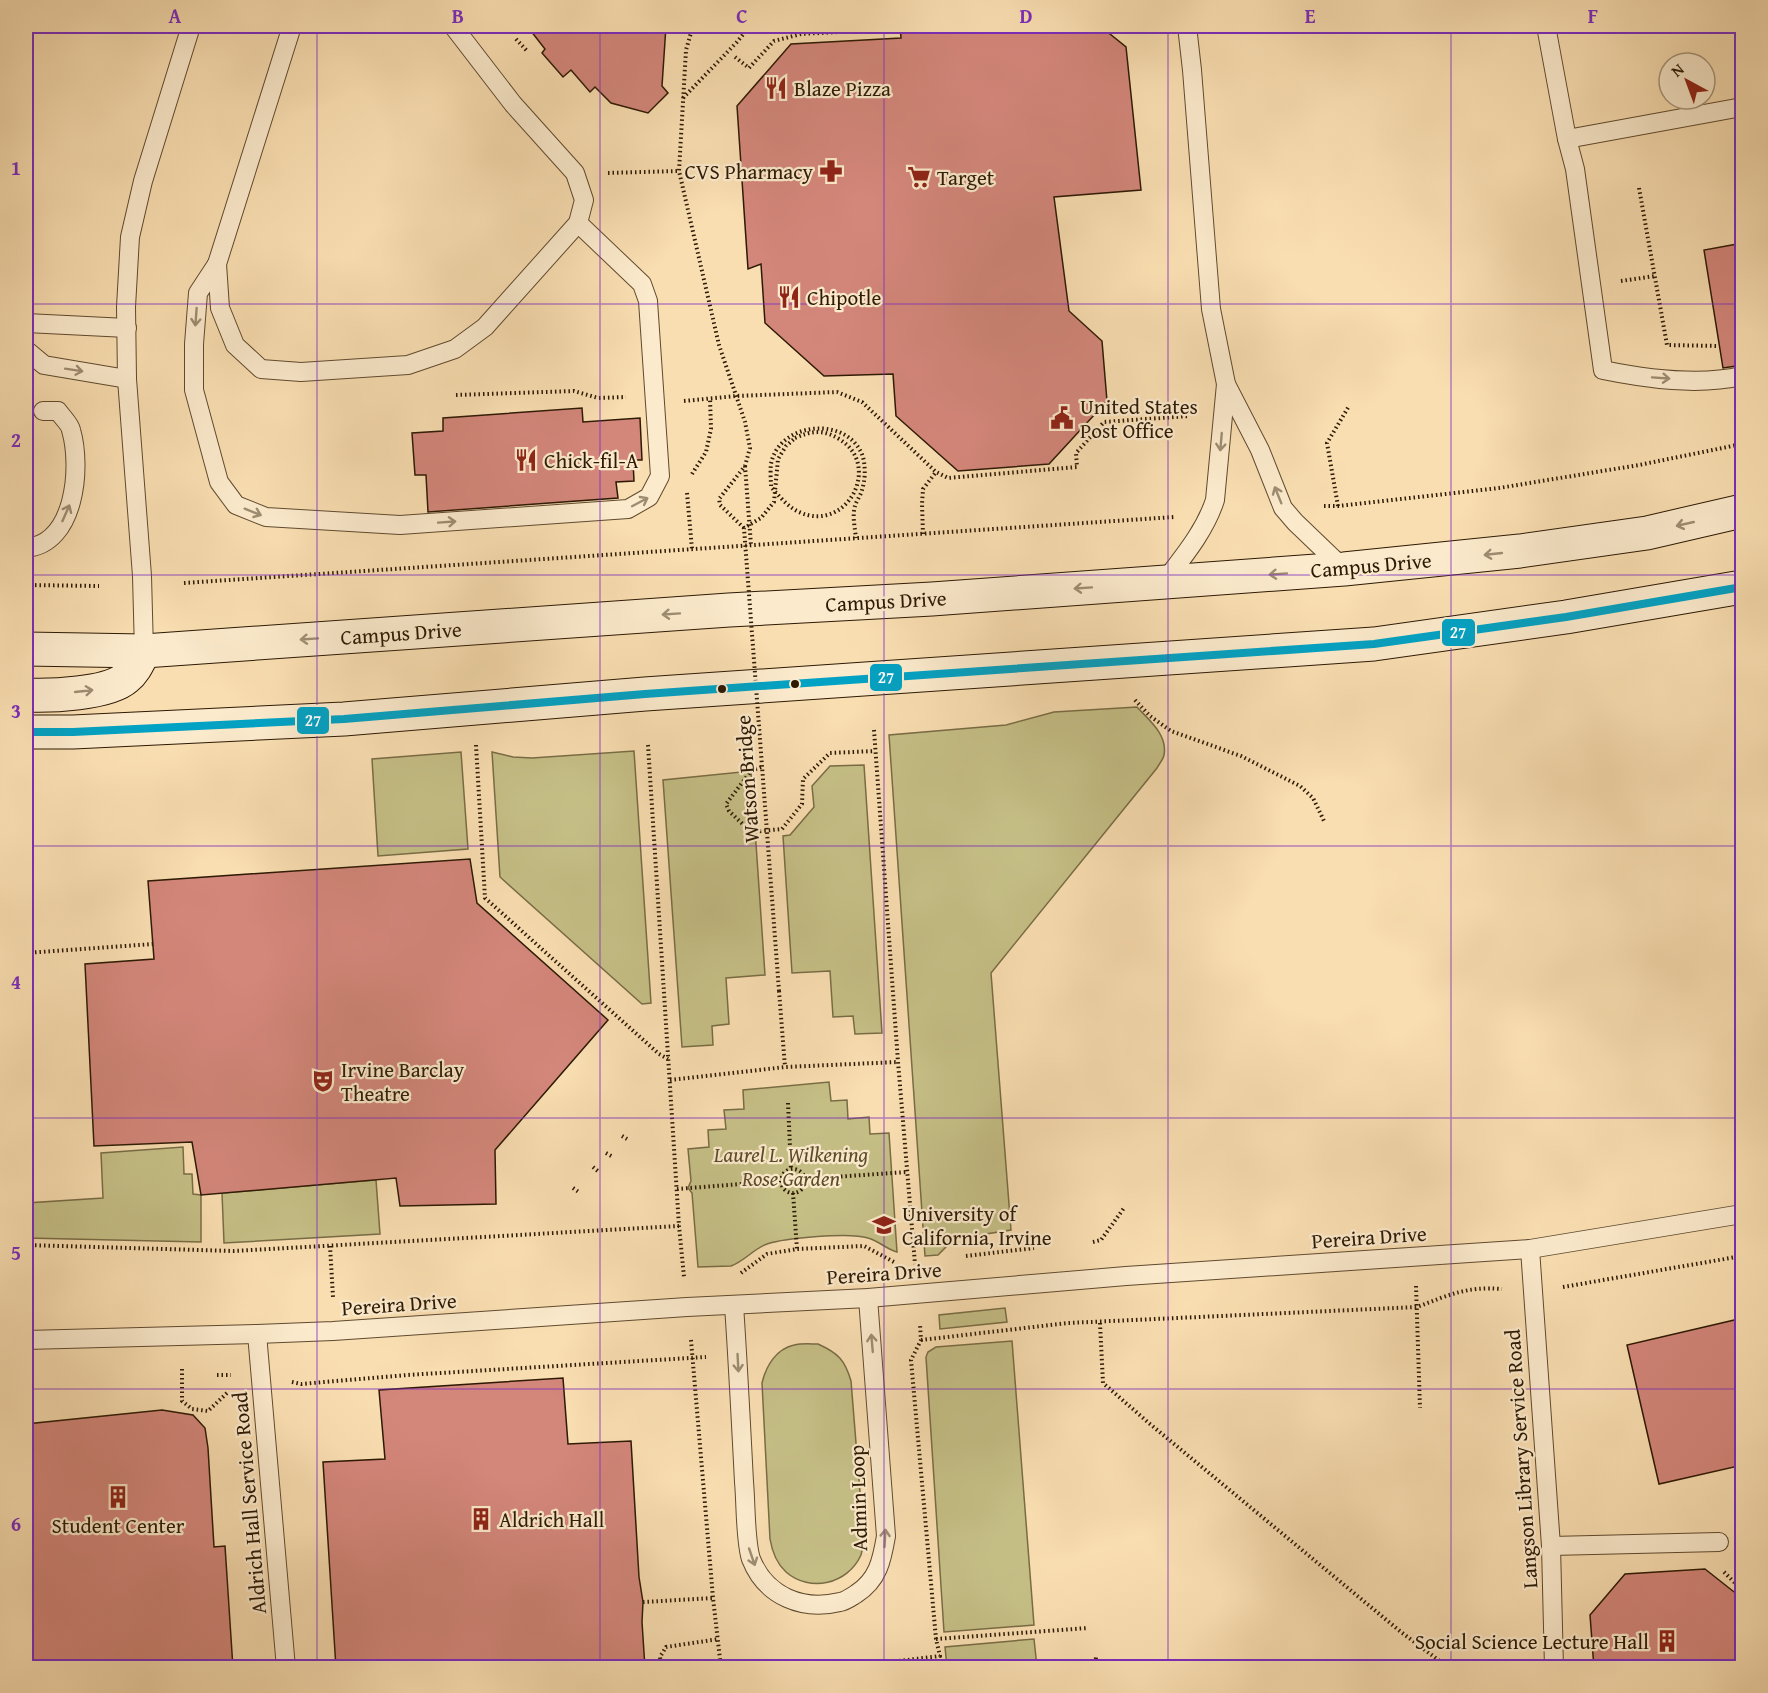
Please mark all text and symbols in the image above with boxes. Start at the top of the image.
text: A [169,1,182,30]
text: B [452,1,464,30]
text: C [736,1,748,30]
text: D [1019,1,1033,30]
text: E [1305,1,1316,30]
text: F [1588,1,1598,30]
north arrow [1657,51,1717,111]
text: N [1665,57,1689,82]
place label: Blaze Pizza [794,73,891,104]
restaurant icon: Blaze Pizza [763,75,789,101]
text: 1 [11,153,21,182]
place label: CVS Pharmacy [684,156,814,187]
pharmacy icon: CVS Pharmacy [818,158,844,184]
place label: Target [937,162,995,193]
supermarket icon: Target [906,164,932,190]
place label: Chipotle [807,282,881,313]
restaurant icon: Chipotle [776,284,802,310]
one-way arrow [190,306,201,326]
one-way arrow [63,365,83,376]
one-way arrow [1650,373,1670,384]
place label: United States Post Office [1080,391,1198,446]
public building icon: United States Post Office [1049,405,1075,431]
text: 2 [11,425,21,454]
one-way arrow [1215,432,1226,451]
place label: Chick-fil-A [544,445,639,476]
restaurant icon: Chick-fil-A [513,447,539,473]
one-way arrow [1272,486,1283,504]
one-way arrow [631,496,648,508]
one-way arrow [61,504,73,522]
one-way arrow [243,507,262,518]
one-way arrow [436,516,456,527]
one-way arrow [1676,519,1695,531]
street label: Campus Drive [1309,544,1433,586]
one-way arrow [1483,549,1503,560]
one-way arrow [1268,568,1288,579]
street label: Campus Drive [825,582,948,620]
one-way arrow [1074,583,1094,594]
one-way arrow [661,609,681,620]
street label: Campus Drive [339,613,463,653]
line badge: 27 [1441,618,1476,647]
text: 27 [1450,620,1466,644]
one-way arrow [299,634,319,645]
line badge: 27 [869,663,903,692]
text: 27 [878,665,894,689]
unlabelled marker [789,678,801,690]
unlabelled marker [716,683,728,695]
one-way arrow [73,685,93,696]
text: 3 [11,696,21,725]
line badge: 27 [296,706,330,735]
text: 27 [305,708,321,732]
street label: Watson Bridge [727,714,767,844]
text: 4 [11,967,21,996]
place label: Irvine Barclay Theatre [341,1054,465,1109]
theatre icon: Irvine Barclay Theatre [310,1068,336,1094]
park label: Laurel L. Wilkening Rose Garden [713,1139,869,1194]
place label: University of California, Irvine [902,1198,1052,1253]
school or university icon: University of California, Irvine [871,1212,897,1238]
street label: Pereira Drive [1310,1218,1428,1256]
text: 5 [11,1238,21,1267]
street label: Pereira Drive [825,1254,943,1292]
street label: Pereira Drive [340,1285,458,1323]
street label: Langson Library Service Road [1496,1328,1546,1590]
one-way arrow [866,1334,877,1354]
one-way arrow [732,1353,743,1373]
street label: Aldrich Hall Service Road [224,1390,274,1615]
street label: Admin Loop [841,1444,875,1552]
building icon: Student Center [105,1484,131,1510]
place label: Aldrich Hall [499,1504,605,1535]
building icon: Aldrich Hall [468,1506,494,1532]
text: 6 [11,1509,21,1538]
place label: Student Center [52,1510,185,1541]
one-way arrow [879,1528,890,1548]
one-way arrow [748,1547,759,1566]
place label: Social Science Lecture Hall [1415,1626,1649,1657]
building icon: Social Science Lecture Hall [1654,1628,1680,1654]

